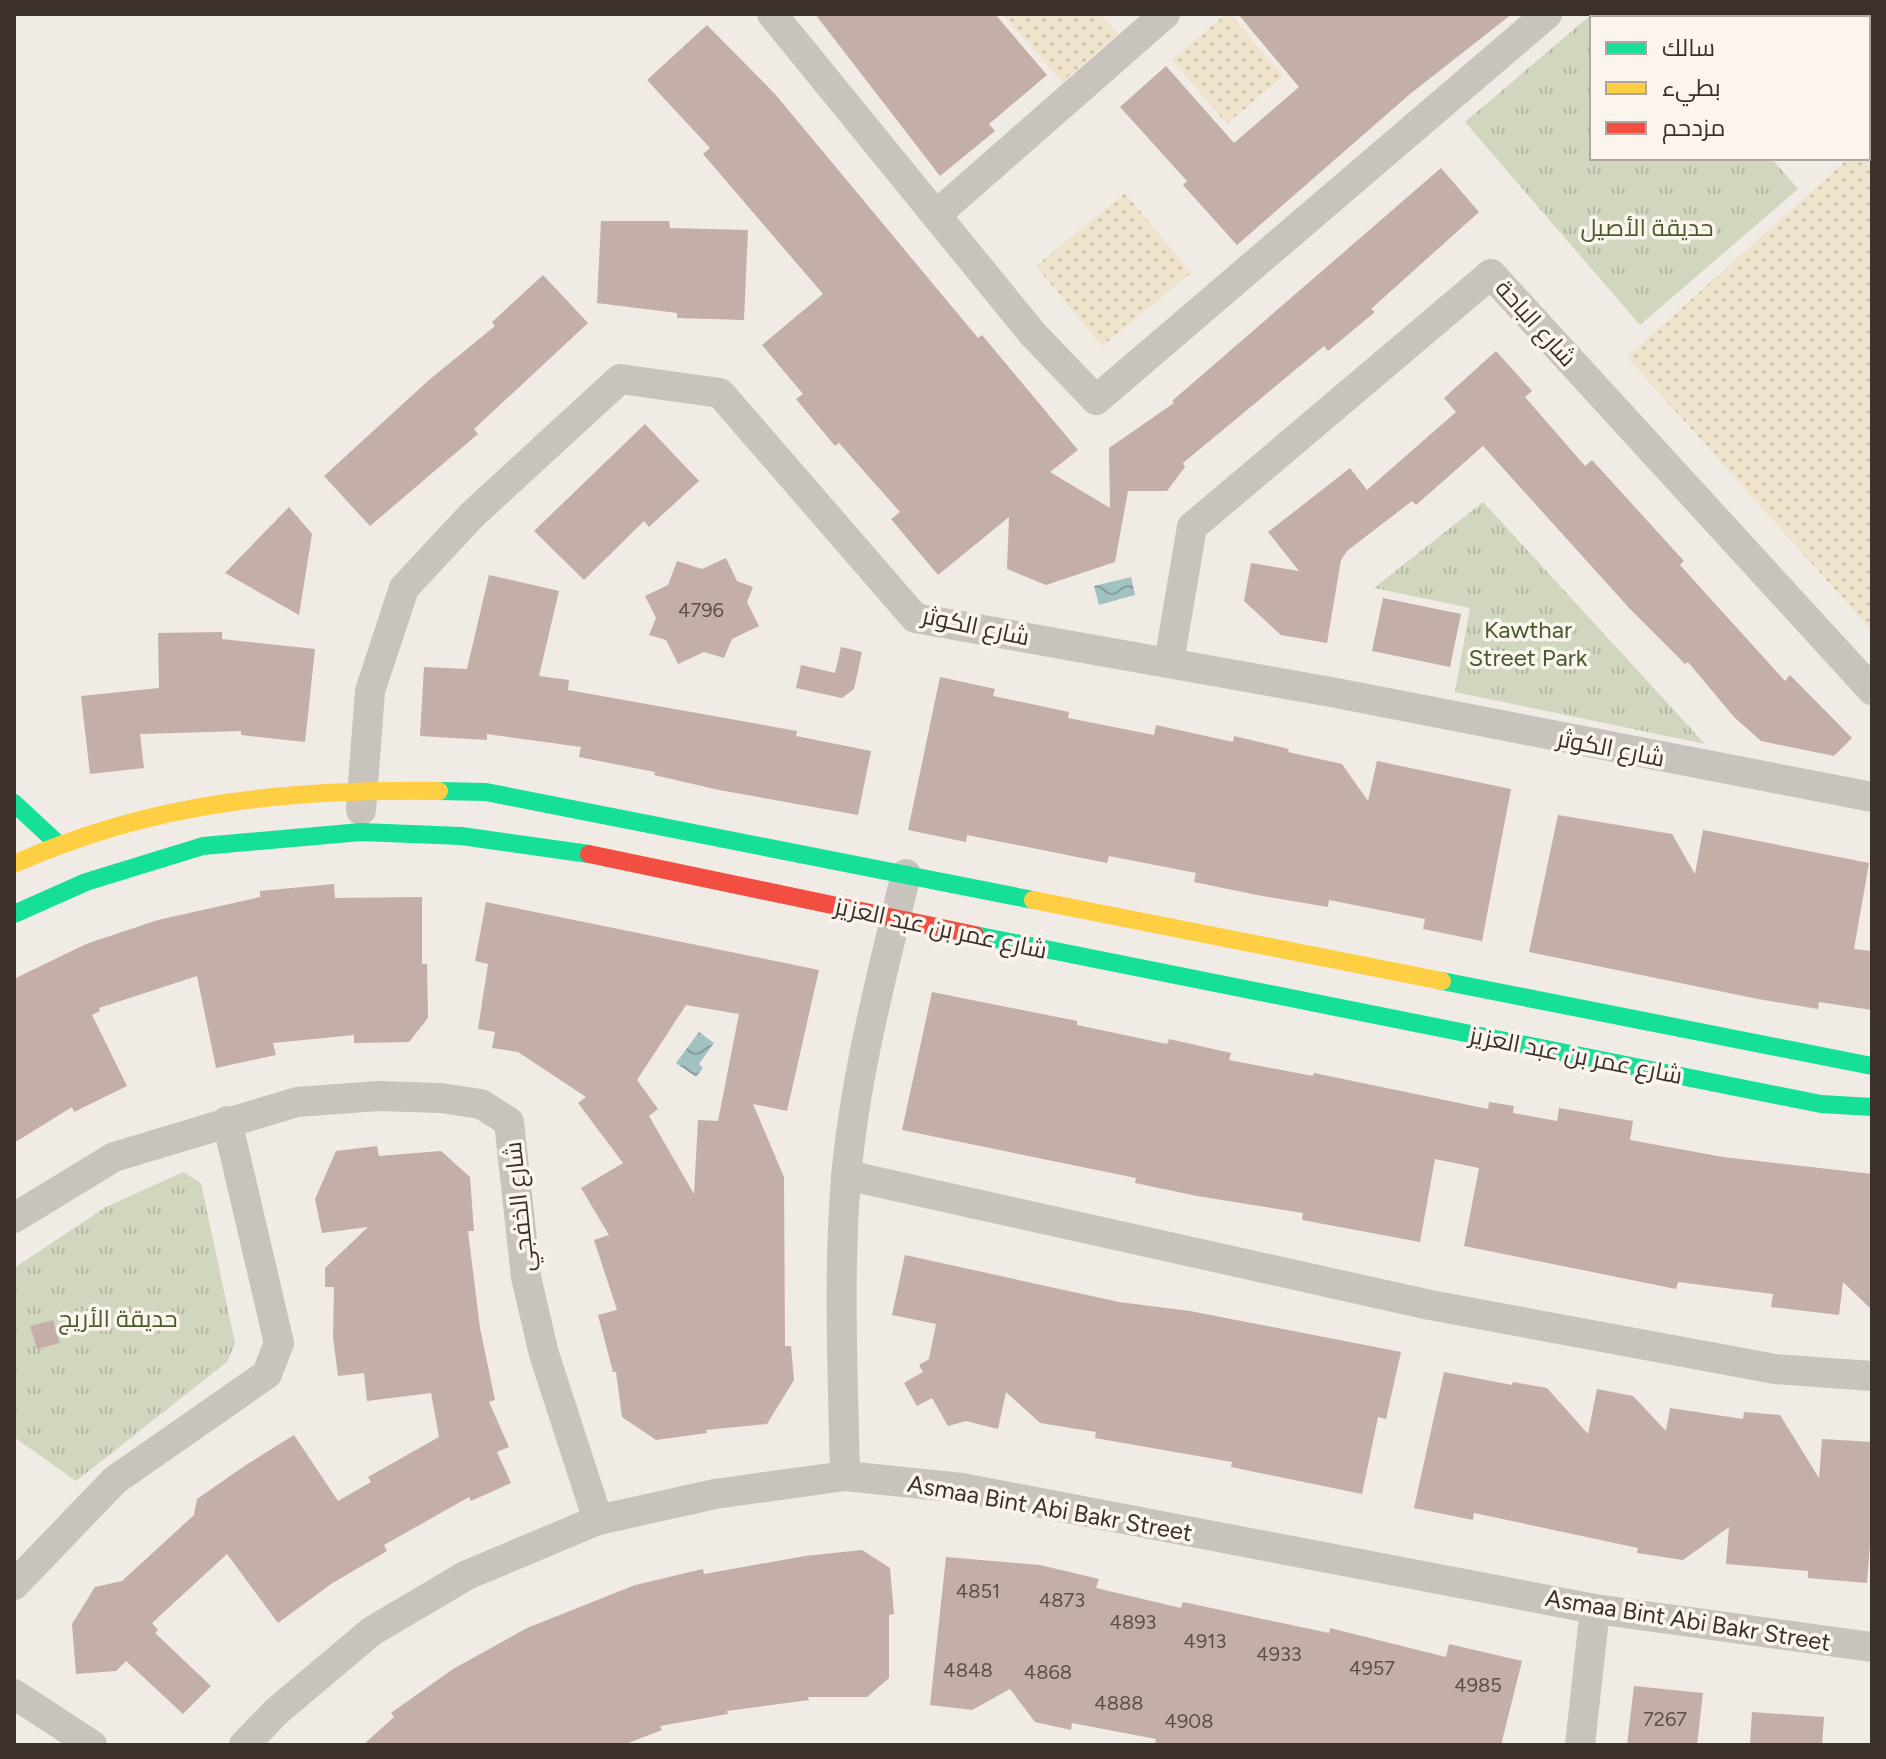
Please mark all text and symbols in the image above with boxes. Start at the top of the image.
legend [1590,16,1870,160]
text: سالك [1662,33,1715,62]
text: بطيء [1662,73,1721,107]
text: مزدحم [1662,113,1725,144]
park label: حديقة الأصيل [1580,213,1714,242]
street label: شارع الباحة [1488,274,1583,374]
house number: 4796 [678,598,724,622]
street label: شارع الكوثر [917,600,1032,653]
park label: Kawthar Street Park [1469,615,1588,672]
street label: شارع الكوثر [1553,723,1667,775]
street label: شارع عمر بن عبد العزيز [830,891,1050,967]
street label: شارع عمر بن عبد العزيز [1465,1020,1685,1092]
street label: شارع الخفجي [498,1140,545,1274]
park label: حديقة الأريج [58,1304,178,1335]
street label: Asmaa Bint Abi Bakr Street [905,1469,1195,1547]
house number: 4851 [956,1579,1000,1603]
street label: Asmaa Bint Abi Bakr Street [1543,1583,1833,1657]
house number: 4873 [1039,1588,1085,1612]
house number: 4893 [1110,1610,1156,1634]
house number: 4913 [1184,1629,1226,1653]
house number: 4933 [1256,1642,1302,1666]
house number: 4957 [1349,1656,1395,1680]
house number: 4848 [943,1658,993,1682]
house number: 4868 [1024,1660,1072,1684]
house number: 4985 [1454,1673,1502,1697]
house number: 4888 [1094,1691,1144,1715]
house number: 7267 [1643,1707,1687,1731]
house number: 4908 [1165,1709,1213,1733]

